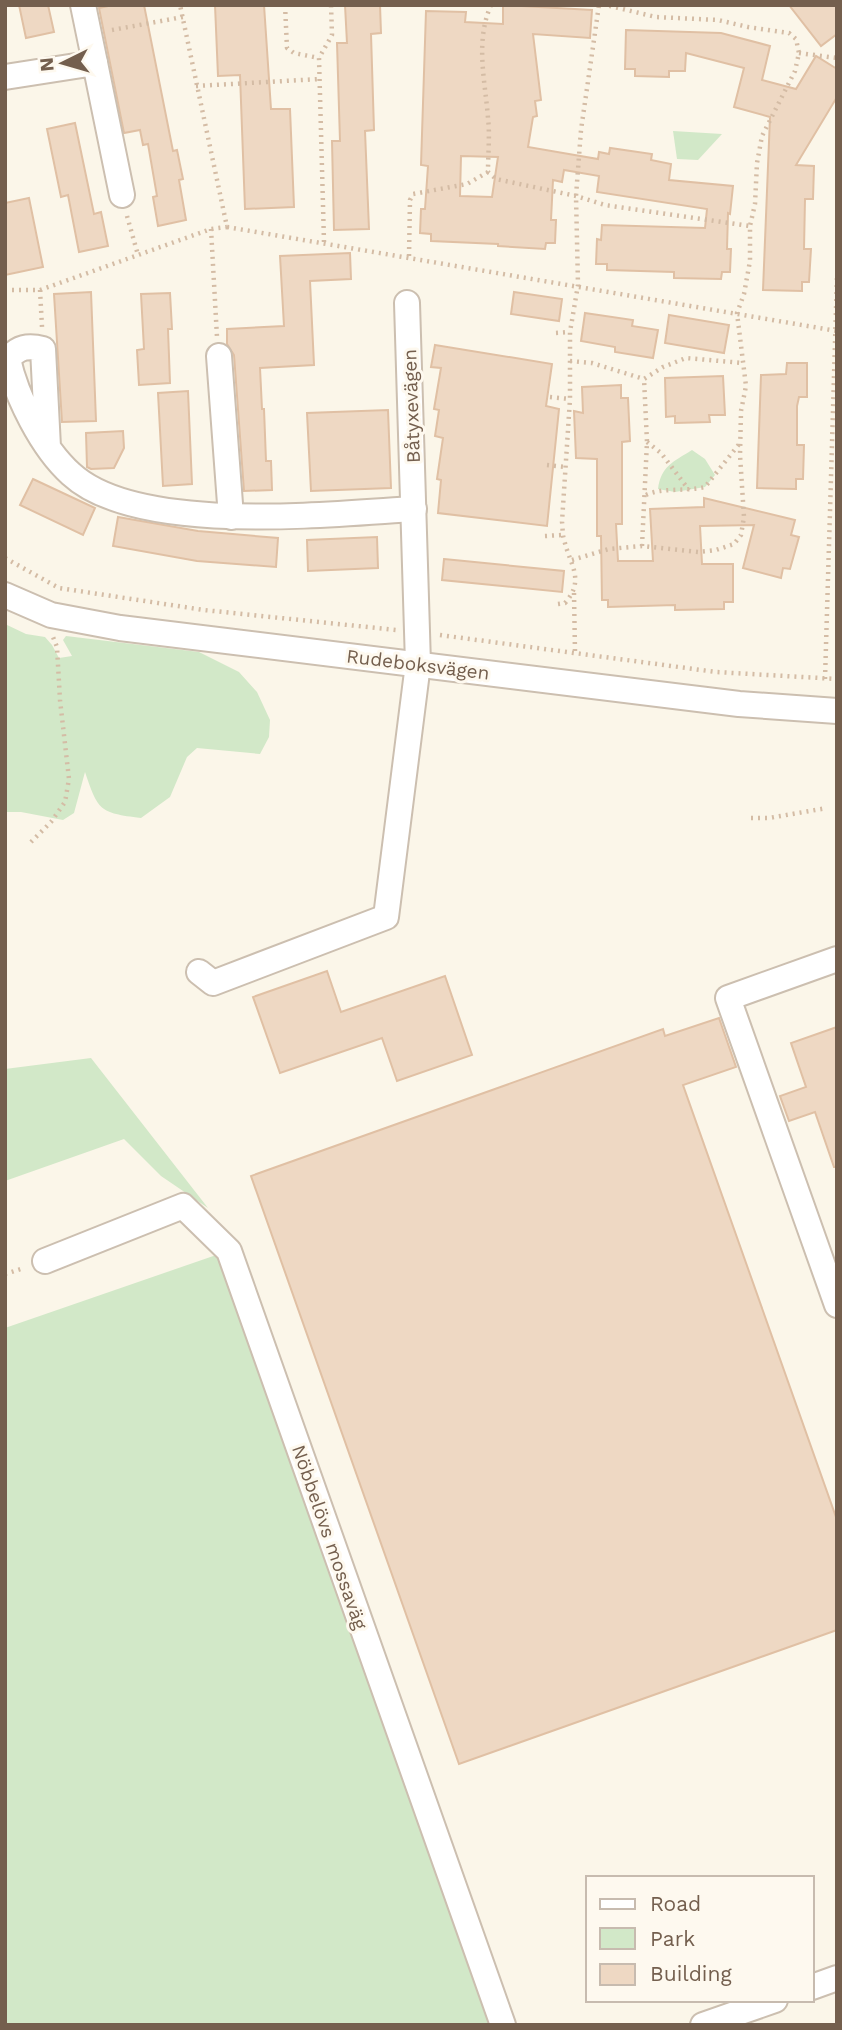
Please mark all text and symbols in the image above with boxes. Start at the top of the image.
north arrow [28,28,98,98]
text: N [34,56,59,72]
street label: Båtyxevägen [398,349,425,463]
street label: Rudeboksvägen [345,644,491,685]
street label: Nöbbelövs mossaväg [287,1442,372,1633]
legend [586,1876,814,2002]
text: Road [650,1891,701,1916]
text: Park [650,1926,695,1951]
text: Building [650,1961,732,1986]

